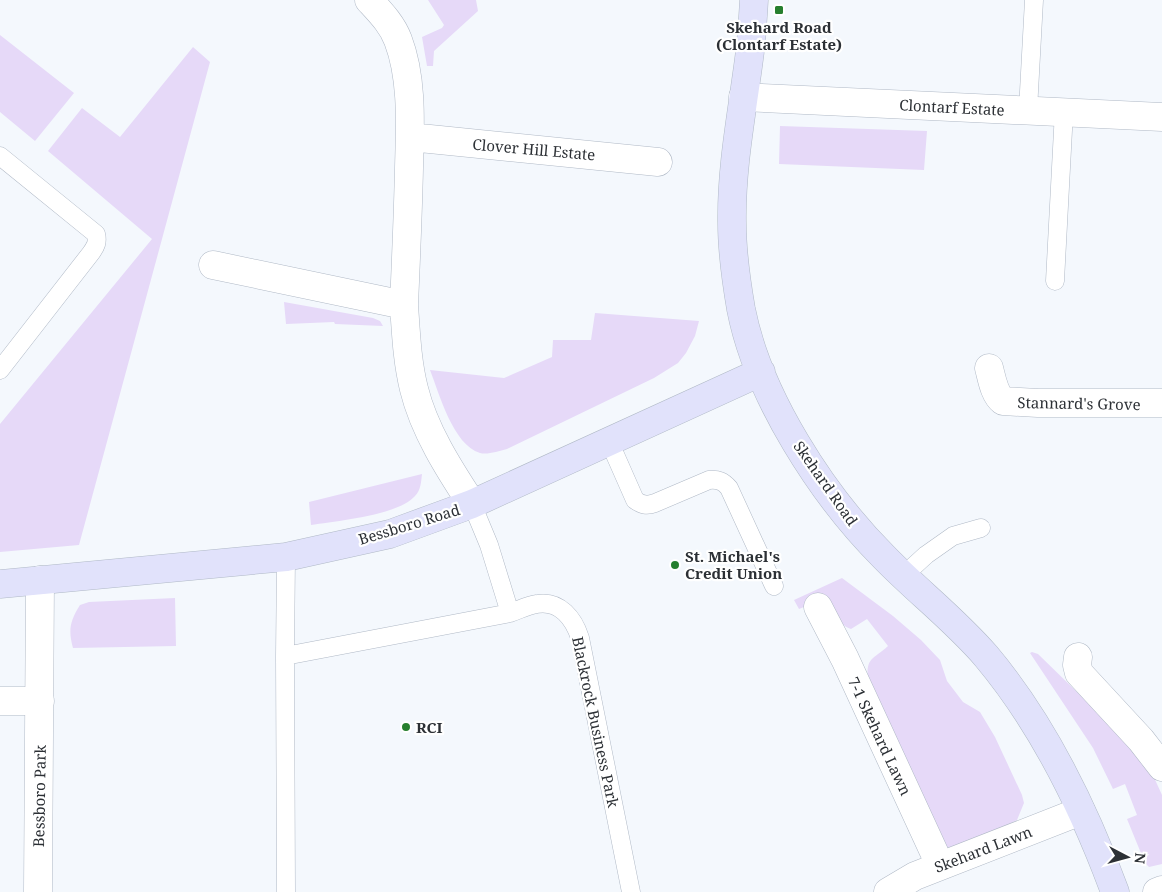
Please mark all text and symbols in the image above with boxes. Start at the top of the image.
marker: Skehard Road (Clontarf Estate) [773,4,785,16]
place label: Skehard Road (Clontarf Estate) [716,17,842,54]
street label: Clontarf Estate [899,94,1005,120]
street label: Clover Hill Estate [472,134,596,164]
street label: Stannard's Grove [1017,392,1141,414]
street label: Skehard Road [789,437,863,529]
street label: Bessboro Road [356,499,462,549]
place label: St. Michael's Credit Union [685,546,782,583]
marker: St. Michael's Credit Union [669,559,681,571]
street label: Blackrock Business Park [568,635,624,809]
street label: 7-1 Skehard Lawn [844,674,916,799]
place label: RCI [416,717,442,737]
marker: RCI [400,721,412,733]
street label: Bessboro Park [28,745,50,847]
street label: Skehard Lawn [931,821,1035,877]
north arrow [1102,832,1152,882]
text: N [1130,852,1150,865]

